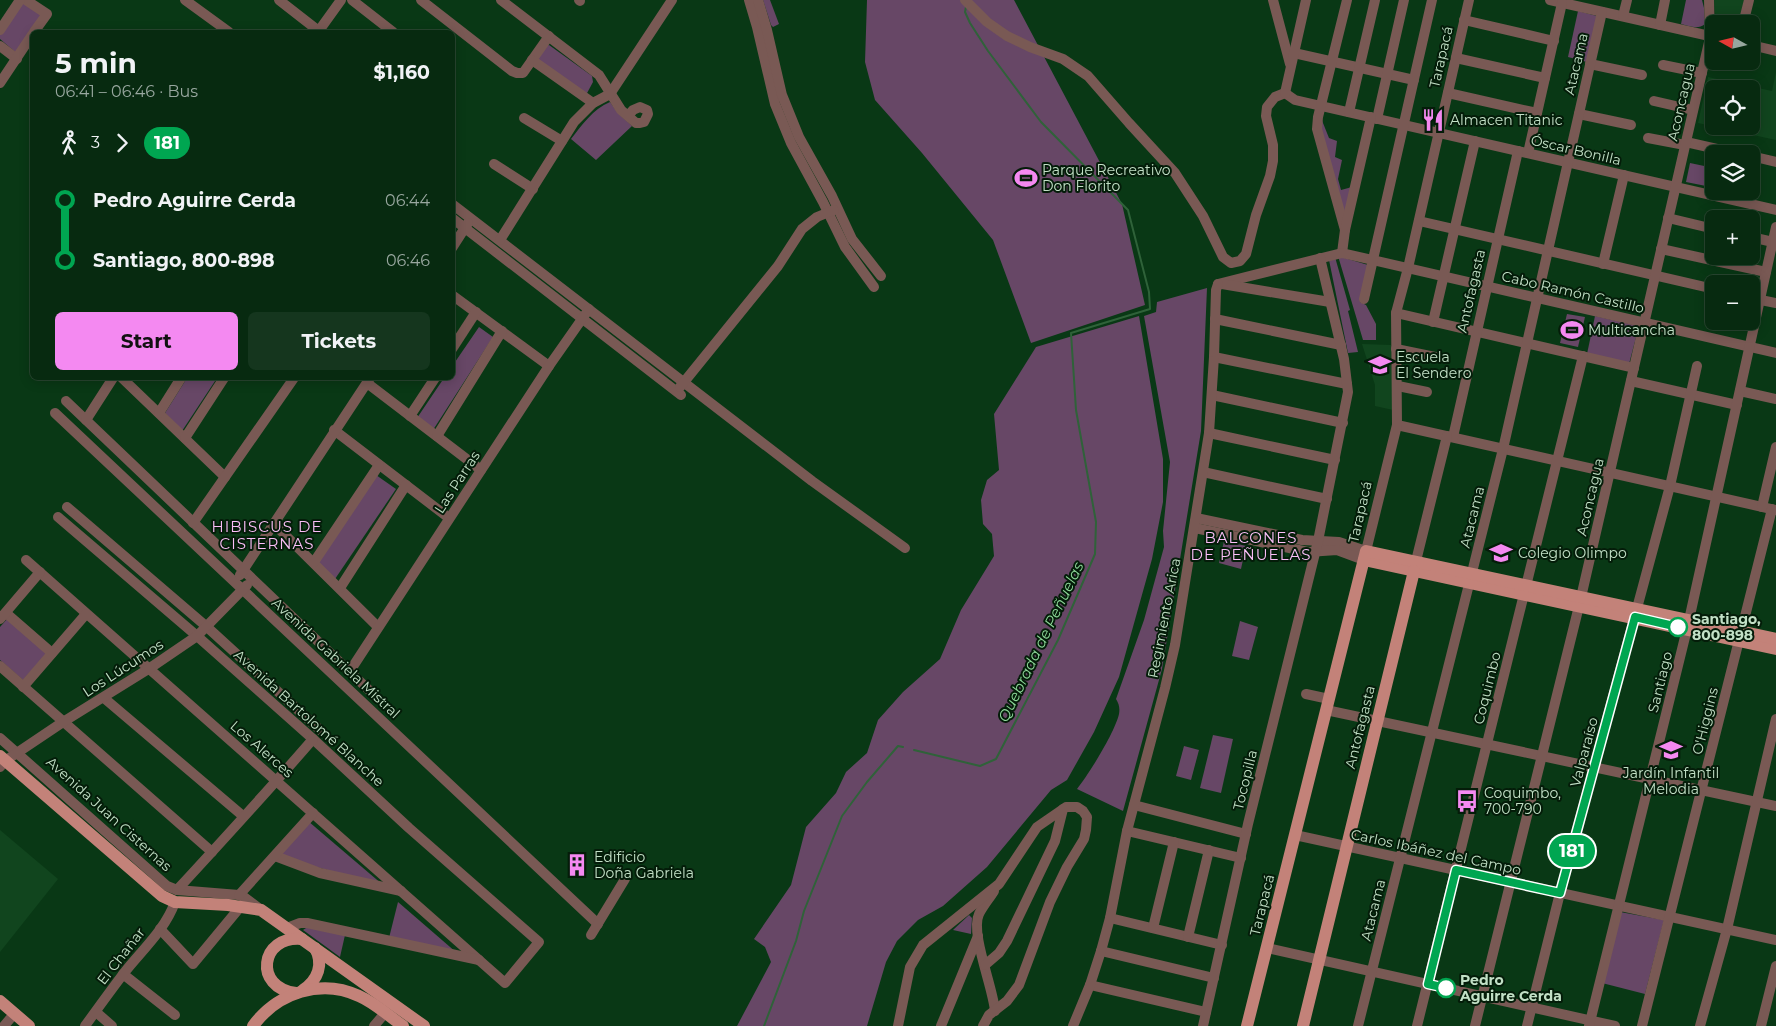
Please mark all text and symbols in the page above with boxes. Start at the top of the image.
north arrow [1705,15,1760,70]
map controls [1705,15,1760,330]
street label: Tarapacá [1425,24,1457,90]
street label: Atacama [1560,31,1592,97]
text: 5 min [55,46,137,80]
text: $1,160 [374,61,430,84]
street label: Aconcagua [1663,61,1699,143]
button: locate [1705,80,1760,135]
text: 06:41 – 06:46 · Bus [55,82,198,101]
restaurant icon: Almacen Titanic [1420,107,1446,133]
place label: Almacen Titanic [1450,111,1563,129]
icon: walk [55,129,83,157]
icon: forward [108,129,136,157]
street label: Óscar Bonilla [1529,131,1623,169]
text: 181 [154,132,180,154]
text: 3 [91,133,100,152]
button: layers [1705,145,1760,200]
place label: Parque Recreativo Don Florito [1042,161,1171,195]
sports icon: Parque Recreativo Don Florito [1013,165,1039,191]
text: Pedro Aguirre Cerda [93,189,296,212]
text: 06:44 [385,191,430,210]
button: + [1705,210,1760,265]
street label: Antofagasta [1453,248,1489,334]
text: Santiago, 800-898 [93,249,275,272]
text: 06:46 [386,251,430,270]
street label: Cabo Ramón Castillo [1500,267,1646,317]
button: − [1705,275,1760,330]
button: Start [55,312,238,370]
button: Tickets [248,312,430,370]
sports icon: Multicancha [1559,317,1585,343]
place label: Multicancha [1588,321,1675,339]
place label: Escuela El Sendero [1396,348,1472,382]
school or university icon: Escuela El Sendero [1367,352,1393,378]
street label: Las Parras [430,447,484,517]
street label: Aconcagua [1572,456,1608,538]
street label: Tarapacá [1344,479,1376,545]
street label: Atacama [1456,484,1488,550]
district label: HIBISCUS DE CISTERNAS [212,517,322,553]
district label: BALCONES DE PEÑUELAS [1191,528,1311,564]
school or university icon: Colegio Olimpo [1488,540,1514,566]
place label: Colegio Olimpo [1518,544,1627,562]
street label: Regimiento Arica [1144,557,1184,679]
water label: Quebrada de Peñuelas [993,558,1088,725]
street label: Avenida Gabriela Mistral [268,594,404,722]
place label: Santiago, 800-898 [1692,610,1761,644]
marker: Santiago, 800-898 [1668,617,1688,637]
street label: Los Lúcumos [79,635,167,701]
street label: Avenida Bartolomé Blanche [230,646,388,790]
street label: Santiago [1644,649,1676,714]
street label: Coquimbo [1469,650,1505,726]
street label: Antofagasta [1341,684,1379,770]
street label: O'Higgins [1688,685,1722,757]
street label: Valparaíso [1566,715,1602,789]
street label: Los Alerces [227,717,298,782]
school or university icon: Jardín Infantil Melodia [1658,737,1684,763]
street label: Tocopilla [1229,748,1261,812]
street label: Avenida Juan Cisternas [43,753,175,875]
place label: Jardín Infantil Melodia [1622,764,1719,798]
place label: Coquimbo, 700-790 [1484,784,1561,818]
bus stop icon: Coquimbo, 700-790 [1454,788,1480,814]
street label: Carlos Ibáñez del Campo [1349,825,1523,879]
line badge: 181 [1543,835,1601,867]
text: 181 [1559,840,1585,862]
place label: Edificio Doña Gabriela [594,848,694,882]
building icon: Edificio Doña Gabriela [564,852,590,878]
street label: Tarapacá [1246,872,1278,938]
street label: Atacama [1357,877,1389,943]
street label: El Chañar [93,923,149,988]
place label: Pedro Aguirre Cerda [1459,971,1562,1005]
marker: Pedro Aguirre Cerda [1436,978,1456,998]

